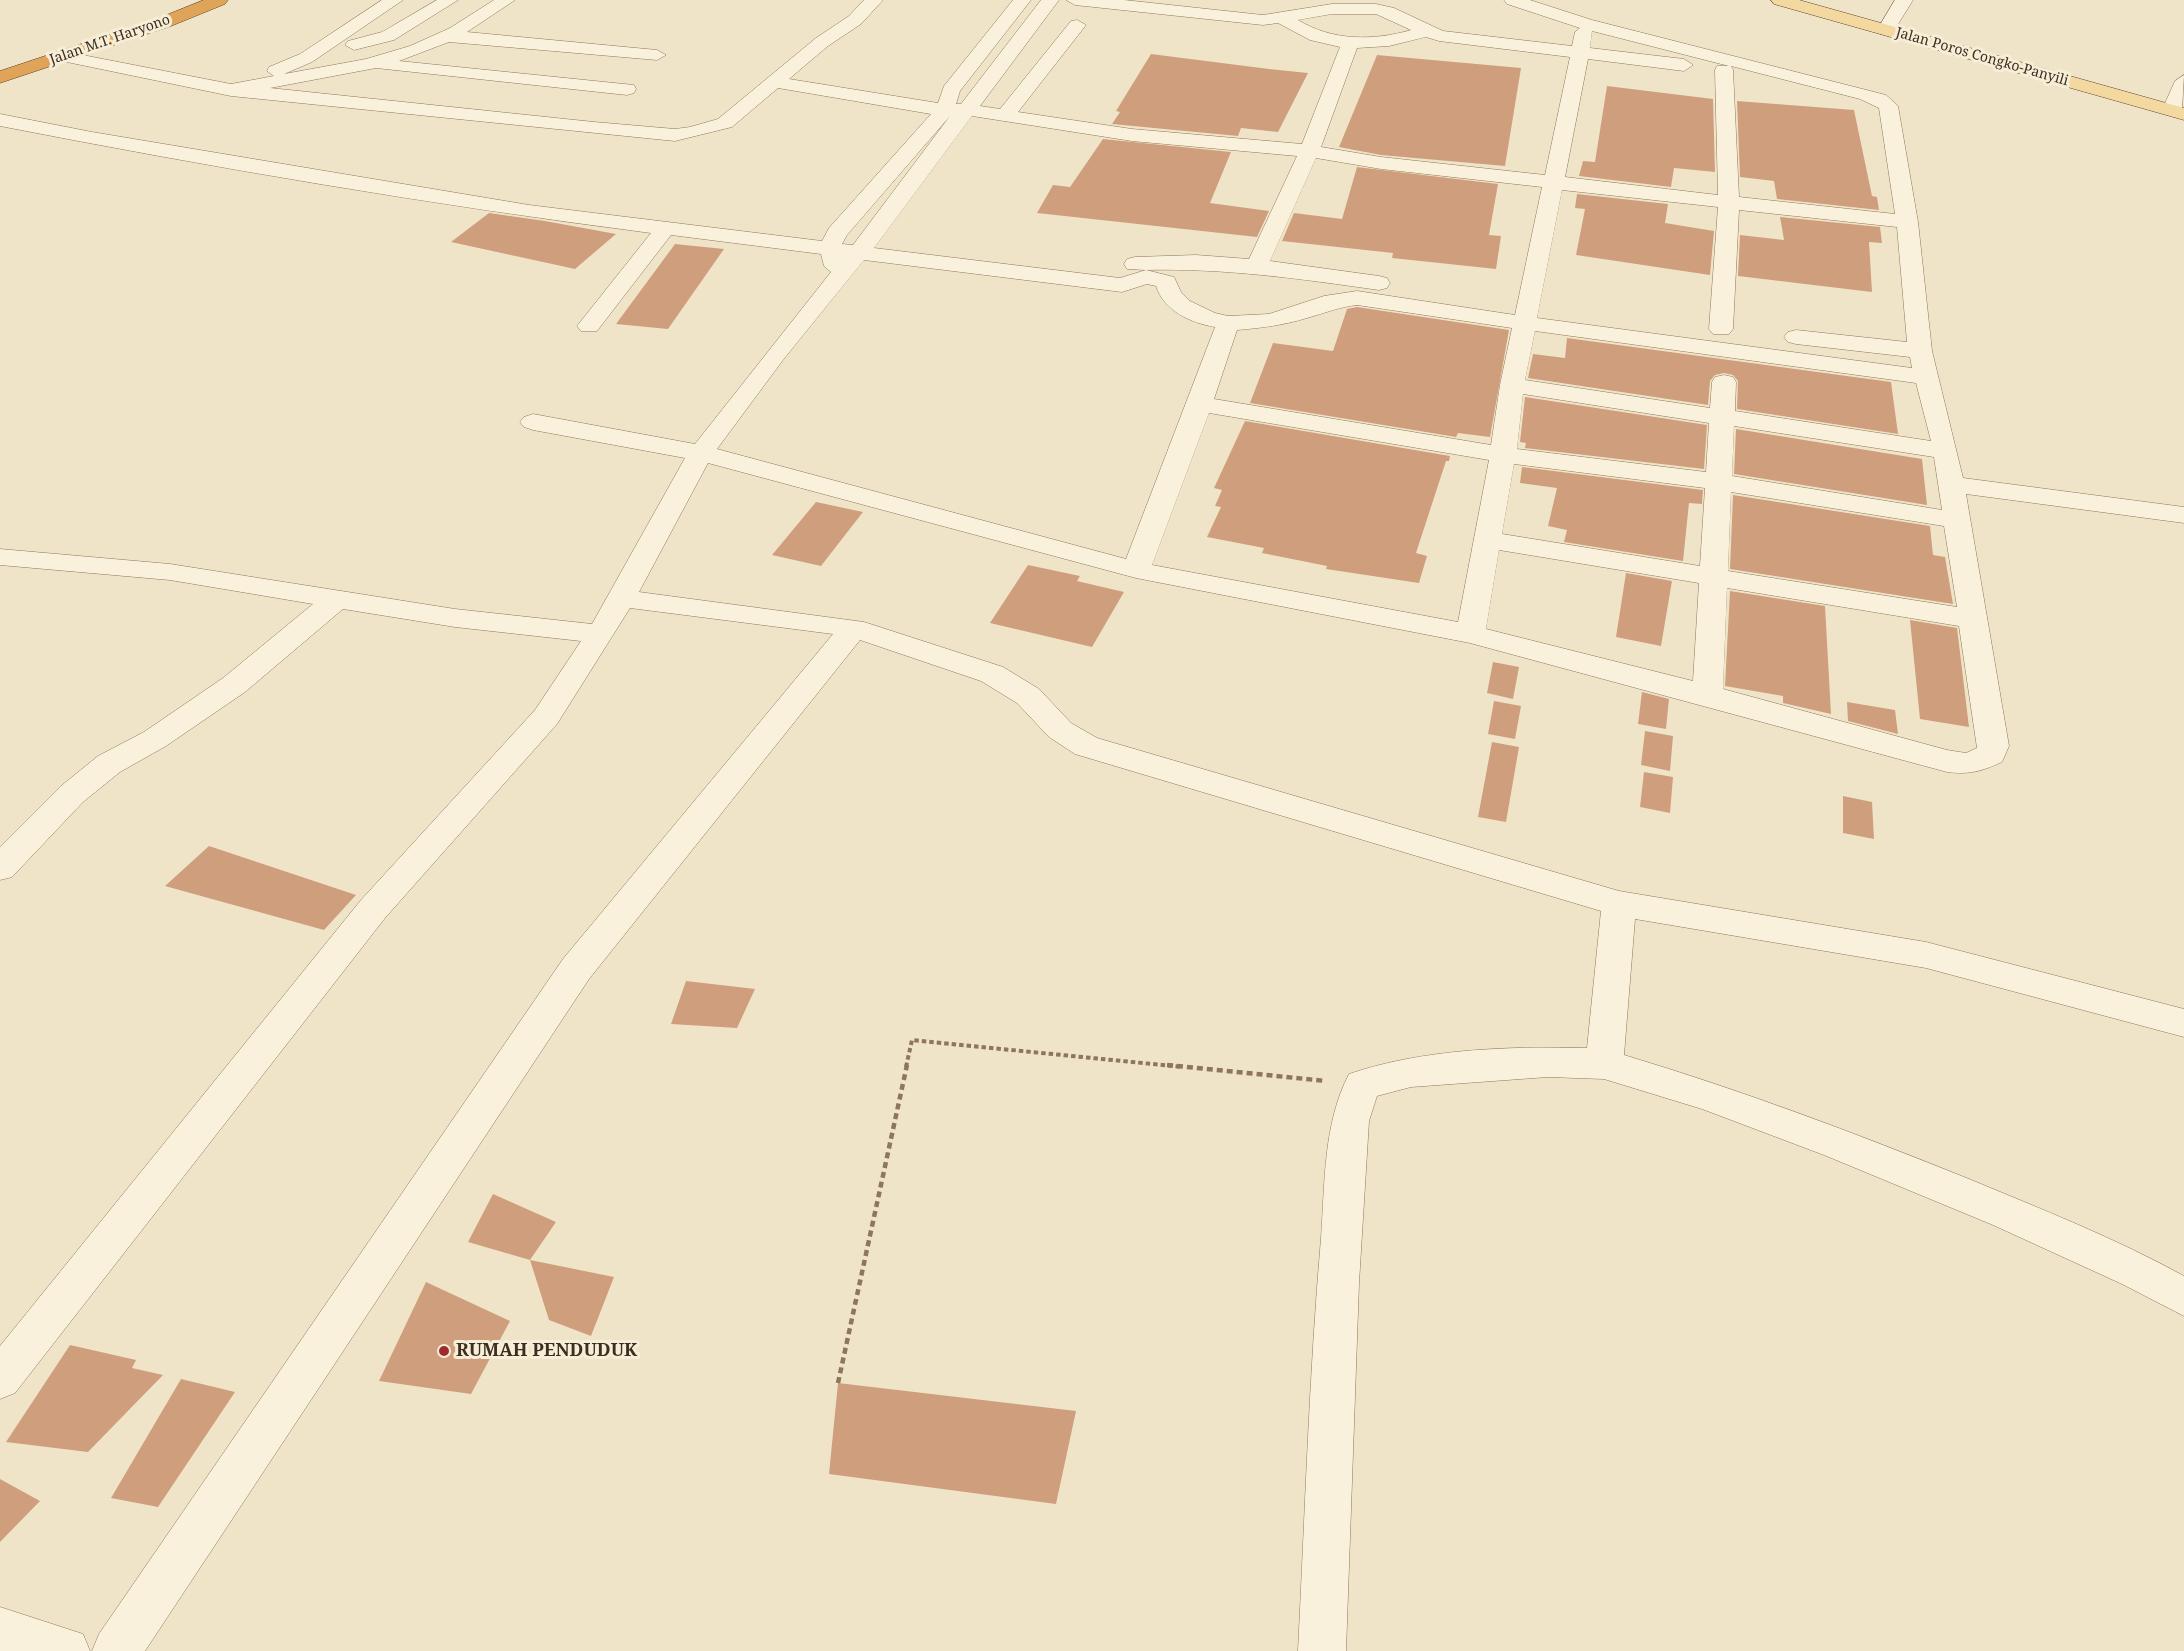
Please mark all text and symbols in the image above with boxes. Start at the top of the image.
street label: Jalan M.T. Haryono [48,12,172,68]
street label: Jalan Poros Congko-Panyili [1894,24,2070,90]
place label: RUMAH PENDUDUK [456,1340,637,1362]
marker: RUMAH PENDUDUK [437,1344,451,1358]

